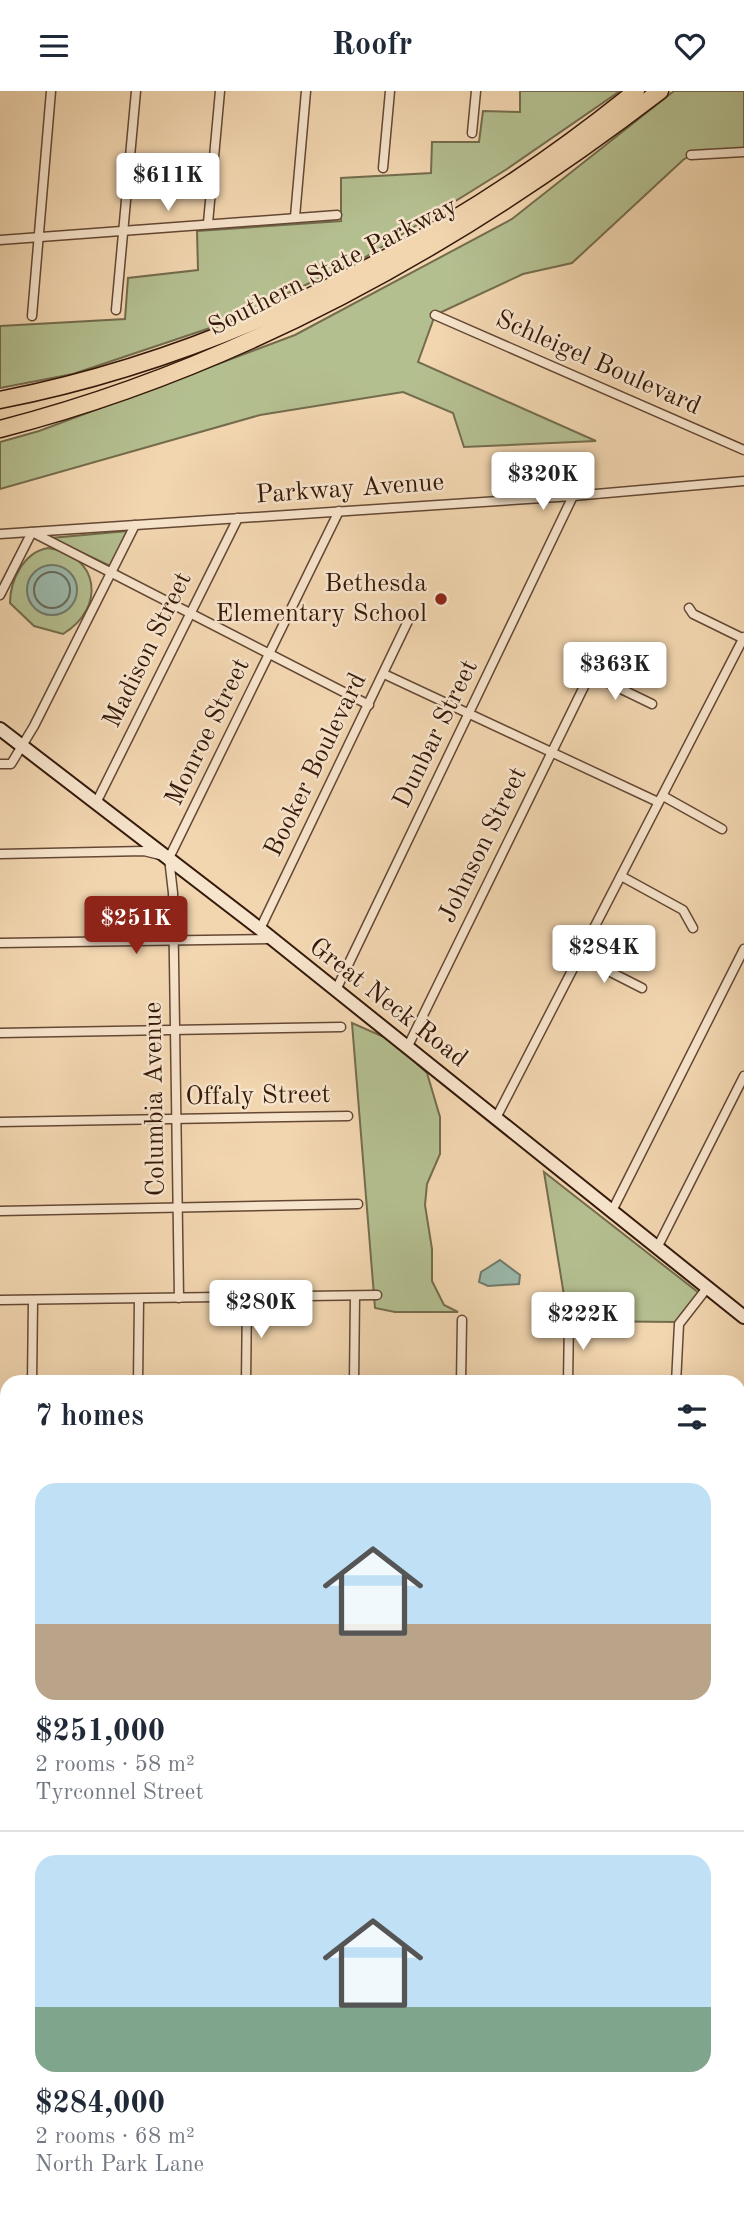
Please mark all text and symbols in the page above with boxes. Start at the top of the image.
icon: menu [35,27,73,65]
icon: heart [671,27,709,65]
text: Roofr [332,30,412,62]
pin: $611K [119,153,217,213]
text: $611K [132,164,204,187]
street label: Southern State Parkway [204,193,462,341]
street label: Schleigel Boulevard [491,306,705,420]
pin: $320K [494,453,592,512]
text: $320K [507,463,579,486]
street label: Parkway Avenue [255,469,445,509]
street label: Madison Street [99,568,197,732]
place label: Bethesda Elementary School [215,571,427,627]
marker: Bethesda Elementary School [433,591,449,607]
pin: $363K [566,643,664,702]
text: $363K [579,653,651,676]
street label: Monroe Street [161,654,255,810]
street label: Dunbar Street [389,656,483,812]
street label: Booker Boulevard [260,669,372,861]
street label: Johnson Street [434,763,532,927]
pin: $251K [87,897,185,956]
text: $251K [100,907,172,930]
pin: $284K [555,925,653,985]
street label: Great Neck Road [304,933,472,1073]
text: $284K [568,936,640,959]
street label: Columbia Avenue [140,1001,170,1197]
street label: Offaly Street [185,1082,331,1110]
pin: $280K [212,1281,310,1340]
text: $280K [225,1291,297,1314]
pin: $222K [534,1293,632,1352]
text: $222K [547,1303,619,1326]
icon: filters [673,1398,711,1436]
text: 7 homes [35,1402,144,1432]
icon: home [310,1528,436,1654]
text: $251,000 [35,1717,165,1747]
text: 2 rooms · 58 m² [35,1753,195,1776]
text: Tyrconnel Street [35,1781,204,1804]
icon: home [310,1900,436,2026]
text: $284,000 [35,2089,165,2119]
text: 2 rooms · 68 m² [35,2125,195,2148]
text: North Park Lane [35,2153,204,2176]

